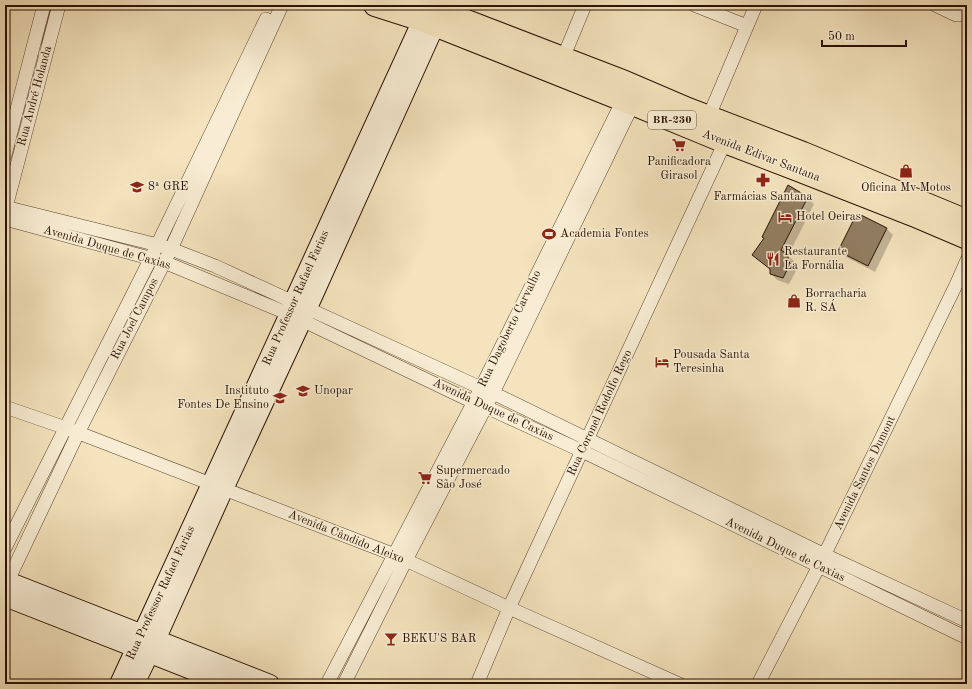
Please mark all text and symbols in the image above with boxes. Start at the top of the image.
scale bar [822,22,906,48]
text: 50 m [828,30,855,43]
street label: Rua André Holanda [16,45,54,147]
road number: BR-230 [648,111,696,129]
street label: Avenida Edivar Santana [700,128,822,184]
supermarket icon: Panificadora Girasol [671,137,687,153]
place label: Panificadora Girasol [647,156,711,182]
shop icon: Oficina Mv Motos [898,163,914,179]
pharmacy icon: Farmácias Santana [755,172,771,188]
school or university icon: 8ª GRE [129,179,145,195]
place label: 8ª GRE [148,181,188,193]
place label: Oficina Mv Motos [861,182,951,194]
place label: Farmácias Santana [713,191,813,203]
hotel icon: Hotel Oeiras [777,209,793,225]
place label: Hotel Oeiras [796,211,861,223]
street label: Avenida Duque de Caxias [42,224,172,272]
sports icon: Academia Fontes [541,226,557,242]
place label: Academia Fontes [560,228,649,240]
street label: Rua Professor Rafael Farias [261,229,331,367]
place label: Restaurante La Fornália [784,246,847,272]
restaurant icon: Restaurante La Fornália [765,251,781,267]
street label: Rua Dagoberto Carvalho [476,269,544,389]
street label: Rua Joel Campos [109,276,161,362]
place label: Borracharia R. SÁ [805,288,867,314]
shop icon: Borracharia R. SÁ [786,293,802,309]
street label: Rua Coronel Rodolfo Rego [565,348,635,478]
place label: Pousada Santa Teresinha [673,349,750,375]
hotel icon: Pousada Santa Teresinha [654,354,670,370]
street label: Avenida Duque de Caxias [431,377,555,443]
school or university icon: Unopar [295,383,311,399]
place label: Instituto Fontes De Ensino [177,385,269,411]
place label: Unopar [314,385,353,397]
school or university icon: Instituto Fontes De Ensino [272,390,288,406]
street label: Avenida Santos Dumont [832,414,898,532]
place label: Supermercado São José [436,465,510,491]
supermarket icon: Supermercado São José [417,470,433,486]
street label: Avenida Cândido Aleixo [286,508,406,566]
street label: Avenida Duque de Caxias [723,516,847,584]
street label: Rua Professor Rafael Farias [125,524,197,662]
bar icon: BEKU'S BAR [383,631,399,647]
place label: BEKU'S BAR [402,633,477,645]

